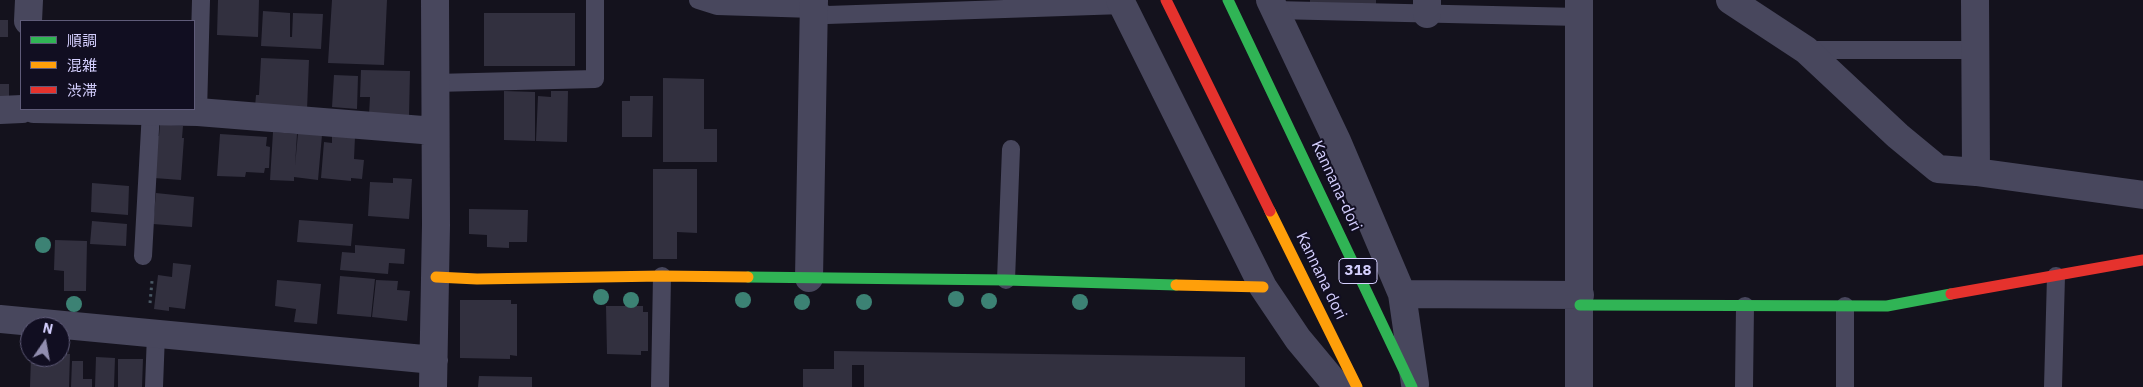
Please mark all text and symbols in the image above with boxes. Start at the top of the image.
legend [20,20,195,110]
text: 順調 [67,31,97,50]
text: 混雑 [67,56,97,75]
text: 渋滞 [67,81,97,100]
street label: Kannana-dori [1307,138,1365,234]
street label: Kannana dori [1292,229,1350,323]
road number: 318 [1339,258,1377,284]
north arrow [20,317,70,367]
text: N [41,318,55,338]

